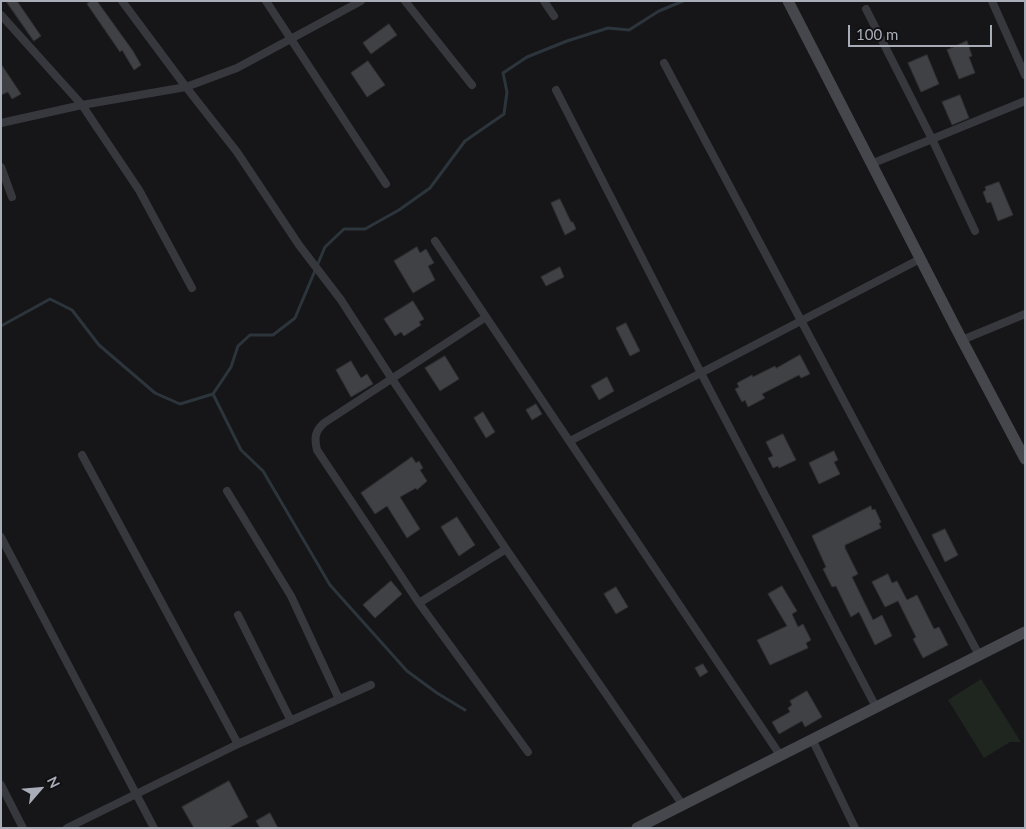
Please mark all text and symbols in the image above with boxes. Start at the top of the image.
scale bar [851,15,995,47]
text: 100 m [856,25,898,43]
north arrow [15,764,65,814]
text: N [44,773,64,791]

